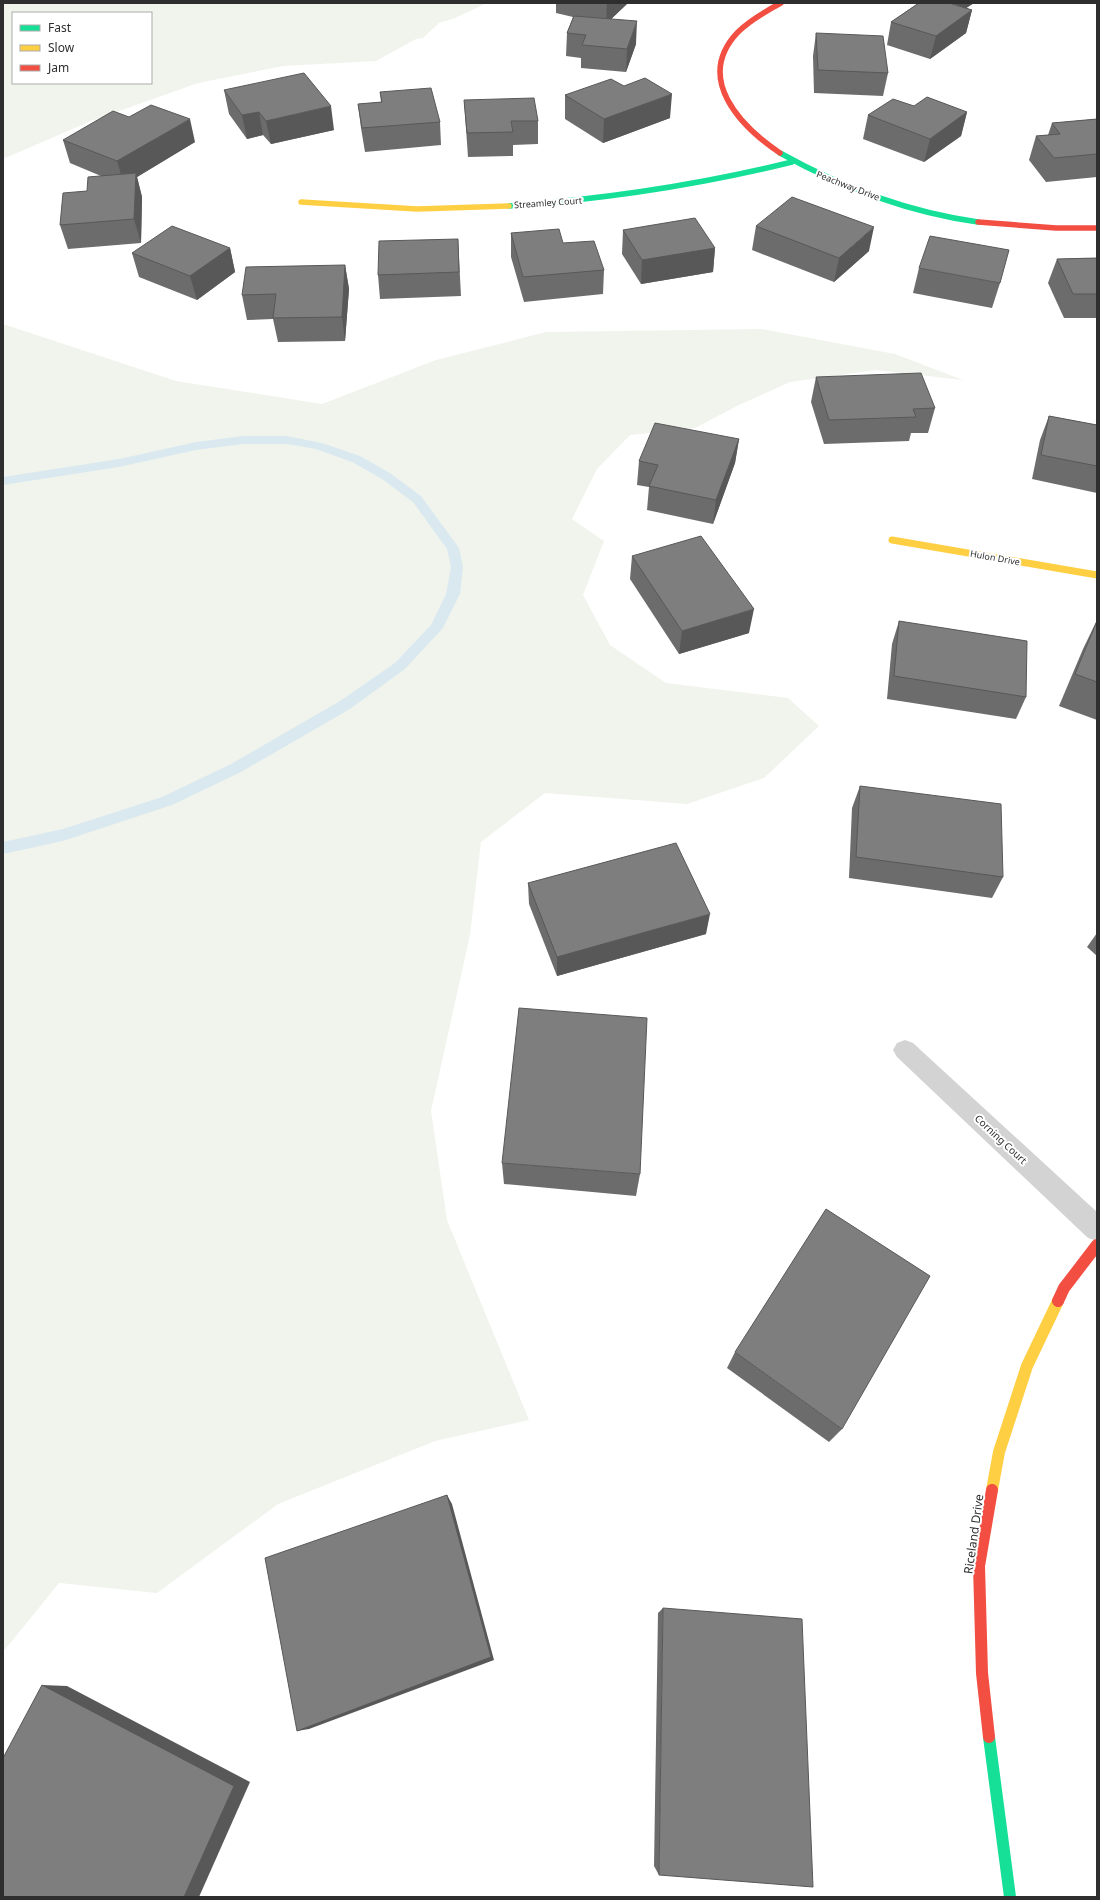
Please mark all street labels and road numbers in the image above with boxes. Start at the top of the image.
street label: Peachway Drive [815,168,882,204]
street label: Streamley Court [514,194,583,211]
street label: Hulon Drive [969,547,1021,568]
street label: Corning Court [972,1111,1030,1167]
street label: Riceland Drive [959,1493,988,1575]

